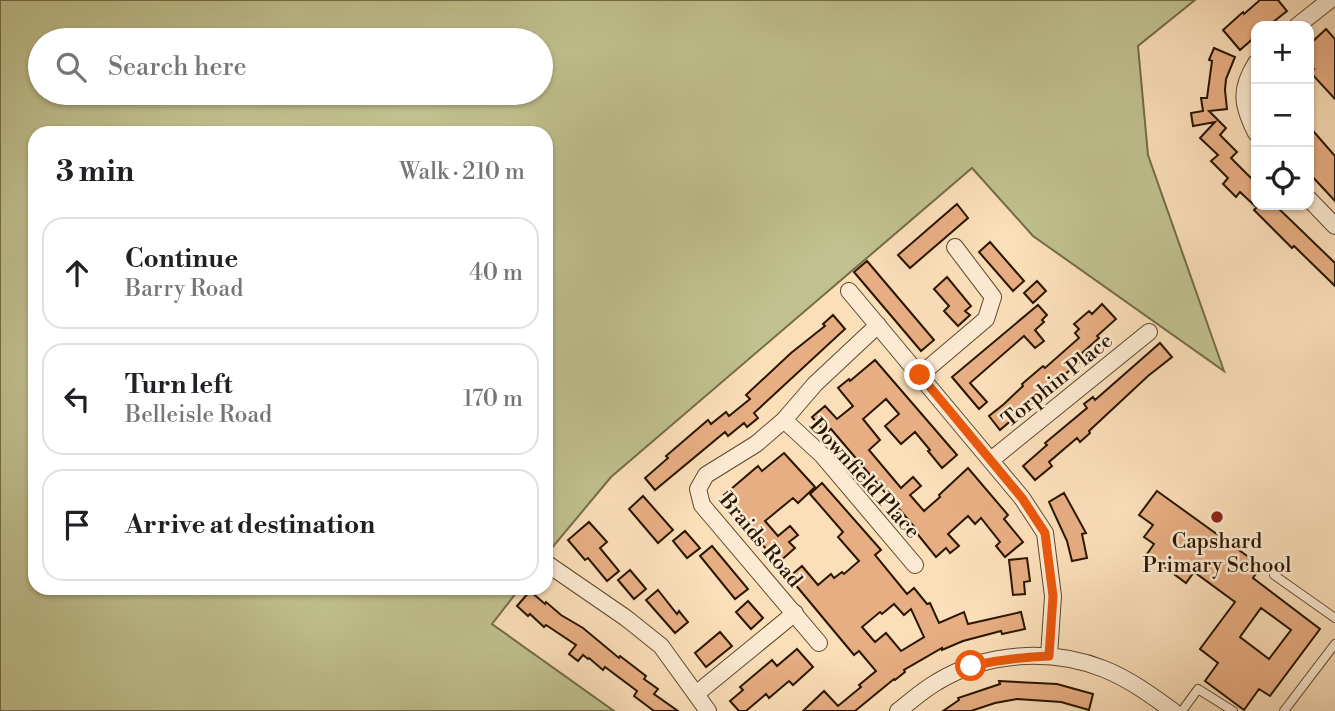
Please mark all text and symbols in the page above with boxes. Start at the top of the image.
map controls [1251,21,1314,210]
button: + [1251,21,1314,84]
search box [28,28,553,105]
icon: search [52,48,90,86]
text: Search here [108,51,247,83]
button: − [1251,84,1314,147]
button: locate [1251,147,1314,210]
text: 3 min [56,153,134,191]
text: Walk · 210 m [399,158,525,186]
text: Continue [125,243,238,275]
icon: ahead [58,254,96,292]
text: 40 m [469,259,523,287]
text: Barry Road [125,275,243,303]
street label: Torphin Place [997,328,1118,433]
route end [904,359,935,390]
text: Turn left [125,369,233,401]
icon: left [58,380,96,418]
text: 170 m [463,385,523,413]
text: Belleisle Road [125,401,272,429]
street label: Downfield Place [803,413,925,544]
street label: Braids Road [713,487,807,593]
icon: arrive [58,506,96,544]
text: Arrive at destination [125,509,375,541]
marker: Capshard Primary School [1209,509,1225,525]
place label: Capshard Primary School [1143,529,1292,579]
route start [955,650,986,681]

